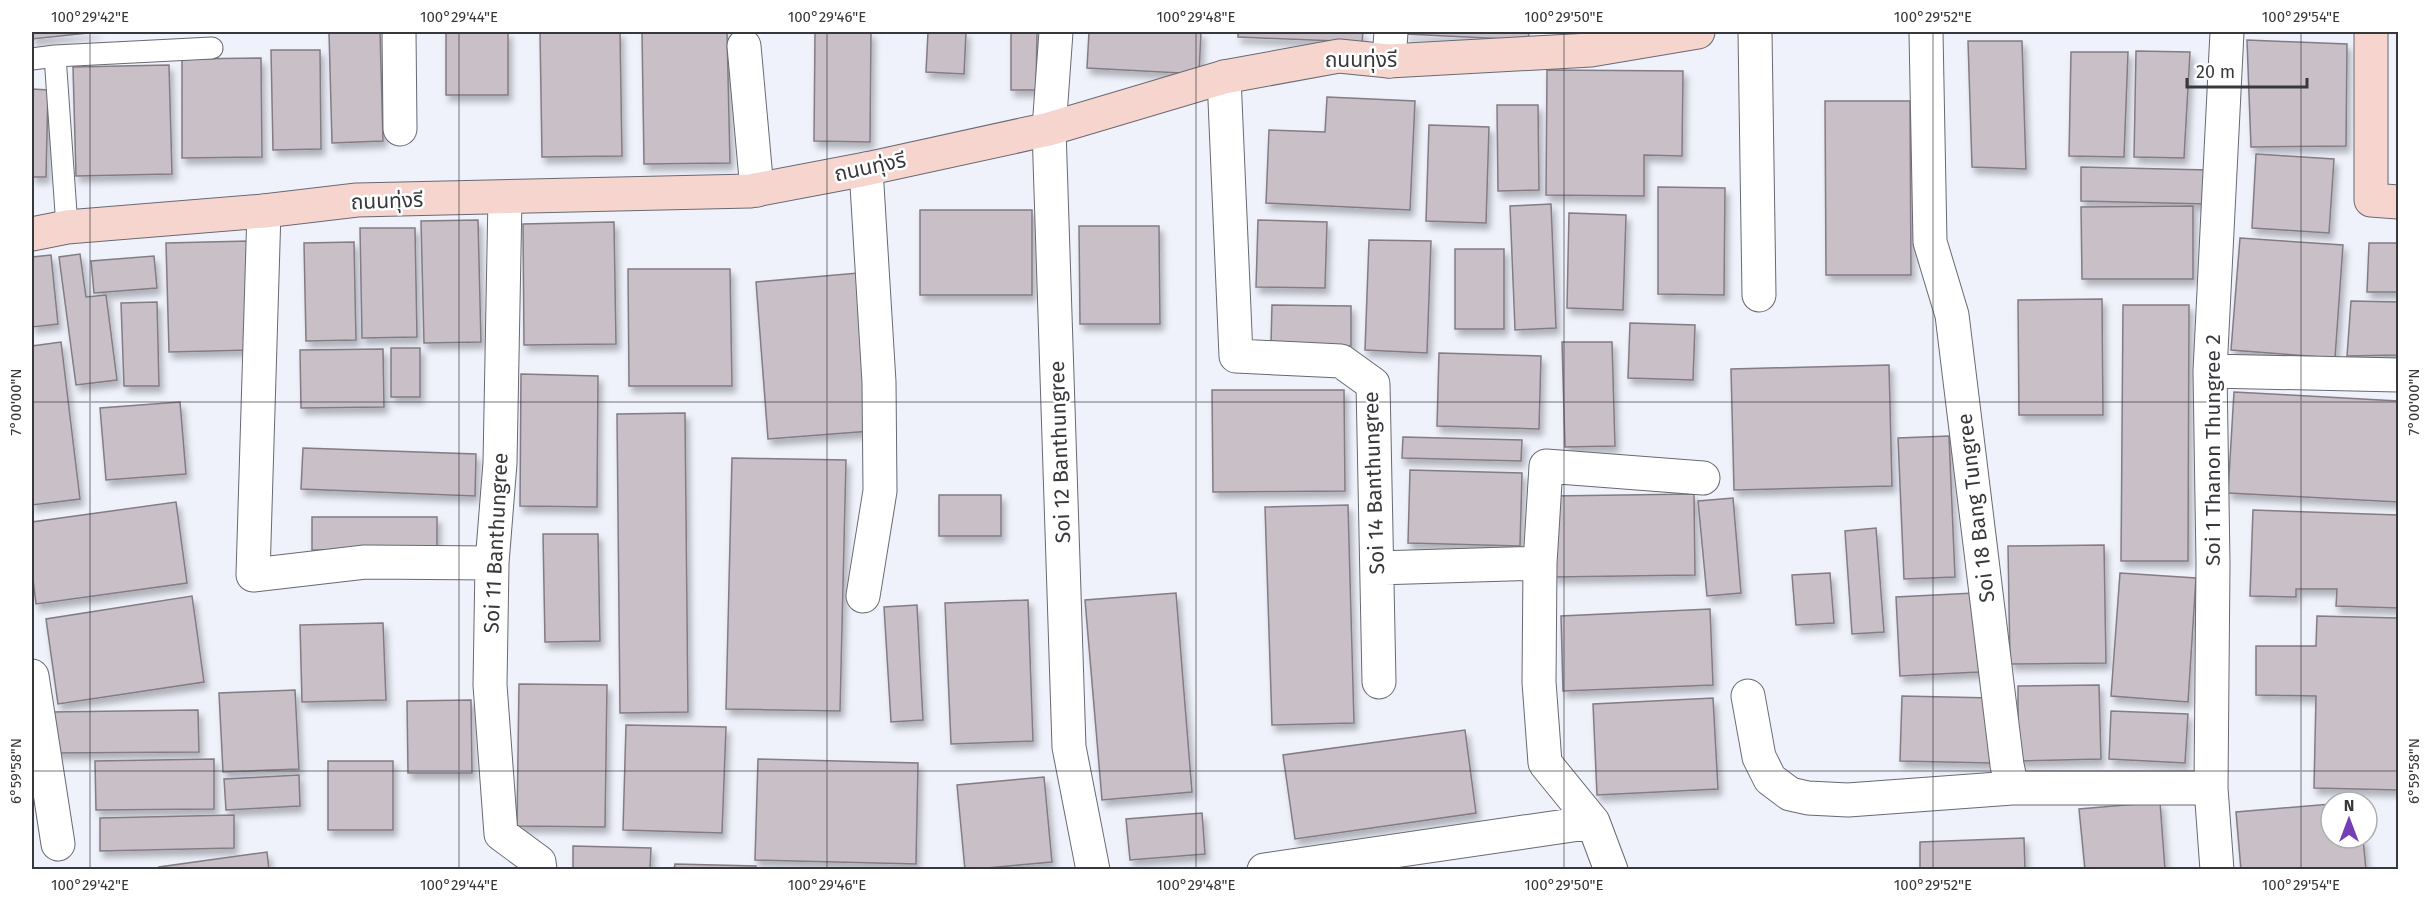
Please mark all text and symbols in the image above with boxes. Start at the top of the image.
text: 100°29'42"E [51,8,129,26]
text: 100°29'44"E [420,8,498,26]
text: 100°29'46"E [788,8,866,26]
text: 100°29'48"E [1157,8,1235,26]
text: 100°29'50"E [1524,8,1604,26]
text: 100°29'52"E [1894,8,1972,26]
text: 100°29'54"E [2262,8,2340,26]
street label: ถนนทุ่งรี [1325,47,1397,73]
scale bar [2187,51,2307,89]
text: 20 m [2196,61,2235,83]
street label: ถนนทุ่งรี [832,147,908,187]
street label: ถนนทุ่งรี [350,187,424,215]
street label: Soi 1 Thanon Thungree 2 [2200,334,2226,566]
street label: Soi 12 Banthungree [1044,360,1076,544]
text: 7°00'00"N [7,368,25,436]
text: 7°00'00"N [2405,368,2423,436]
street label: Soi 14 Banthungree [1358,391,1390,575]
street label: Soi 18 Bang Tungree [1952,412,2000,604]
street label: Soi 11 Banthungree [478,452,514,634]
text: 6°59'58"N [7,738,25,804]
text: 6°59'58"N [2405,738,2423,804]
north arrow [2319,790,2379,850]
text: N [2344,796,2354,815]
text: 100°29'42"E [51,876,129,894]
text: 100°29'44"E [420,876,498,894]
text: 100°29'46"E [788,876,866,894]
text: 100°29'48"E [1157,876,1235,894]
text: 100°29'50"E [1524,876,1604,894]
text: 100°29'52"E [1894,876,1972,894]
text: 100°29'54"E [2262,876,2340,894]

